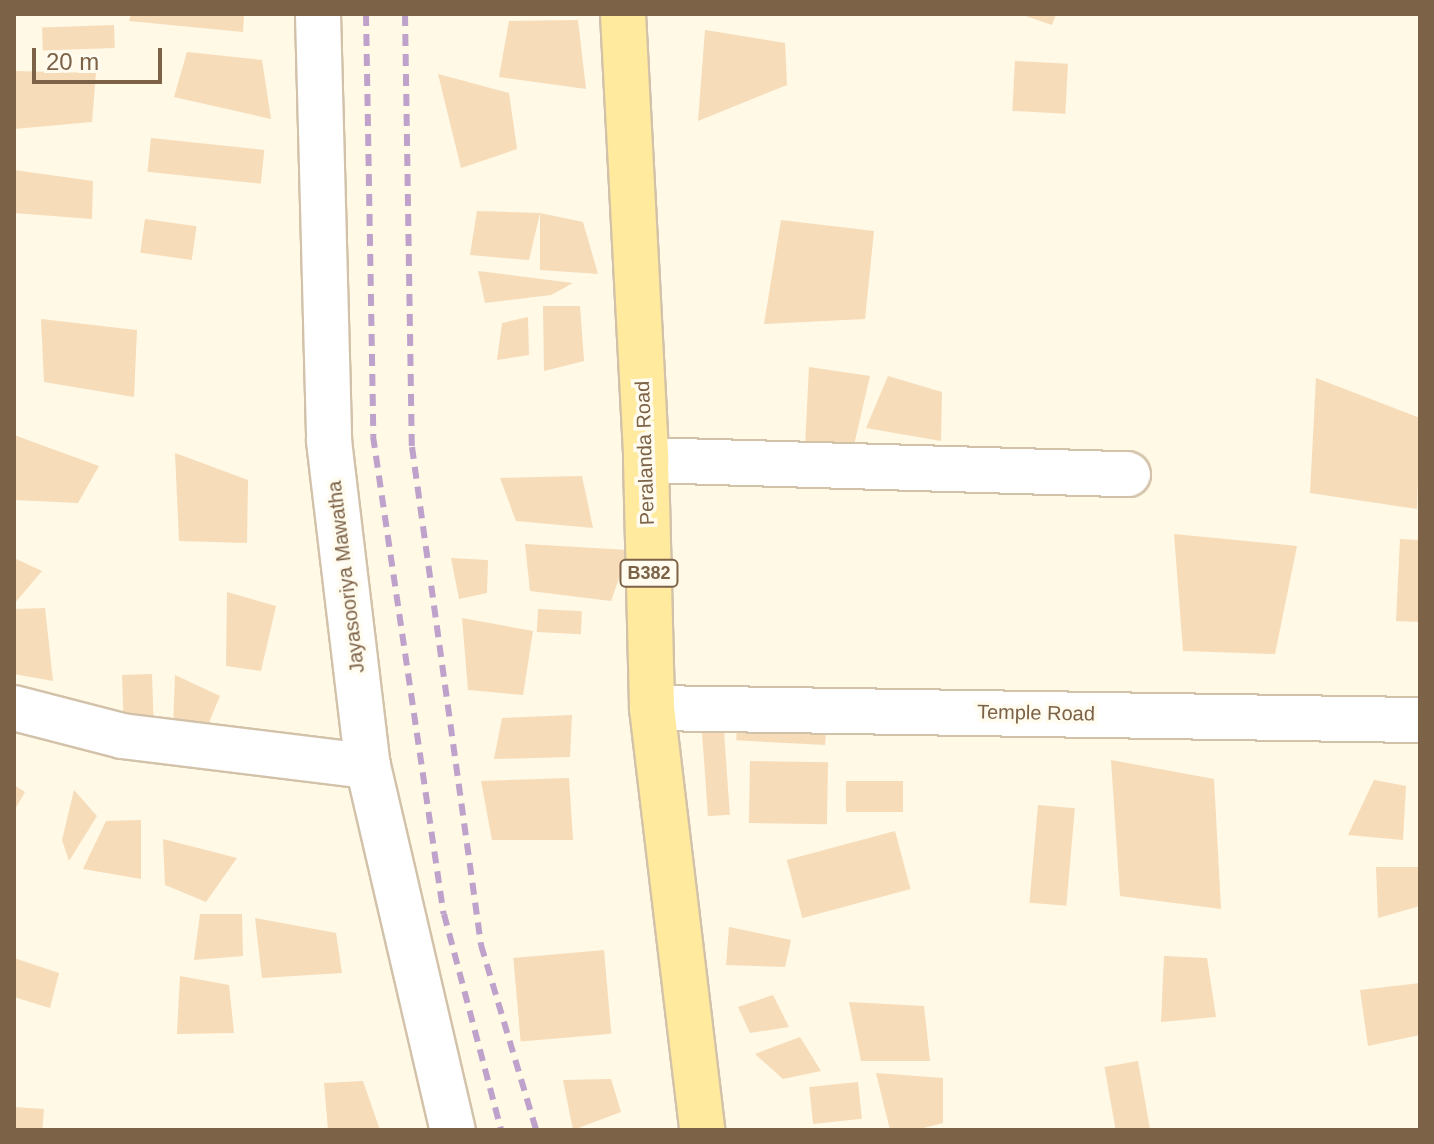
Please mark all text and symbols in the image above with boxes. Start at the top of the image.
scale bar [36,32,166,82]
text: 20 m [46,48,99,75]
street label: Peralanda Road [630,380,660,526]
street label: Jayasooriya Mawatha [322,480,370,674]
road number: B382 [619,559,679,587]
street label: Temple Road [977,700,1095,726]

